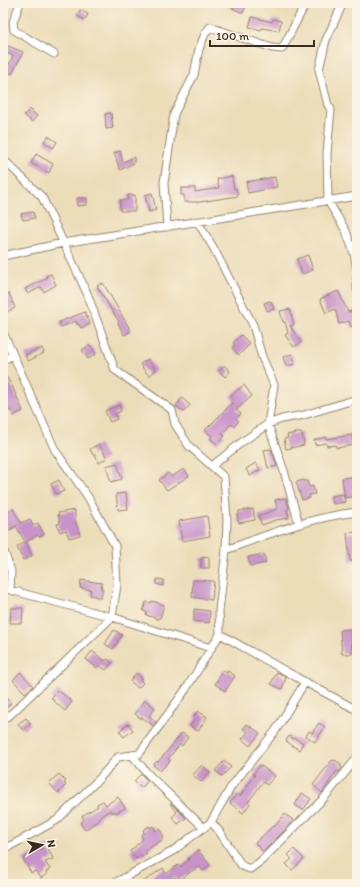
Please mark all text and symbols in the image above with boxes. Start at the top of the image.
scale bar [210,22,314,48]
text: 100 m [216,29,249,43]
north arrow [22,825,62,865]
text: N [44,839,58,848]

